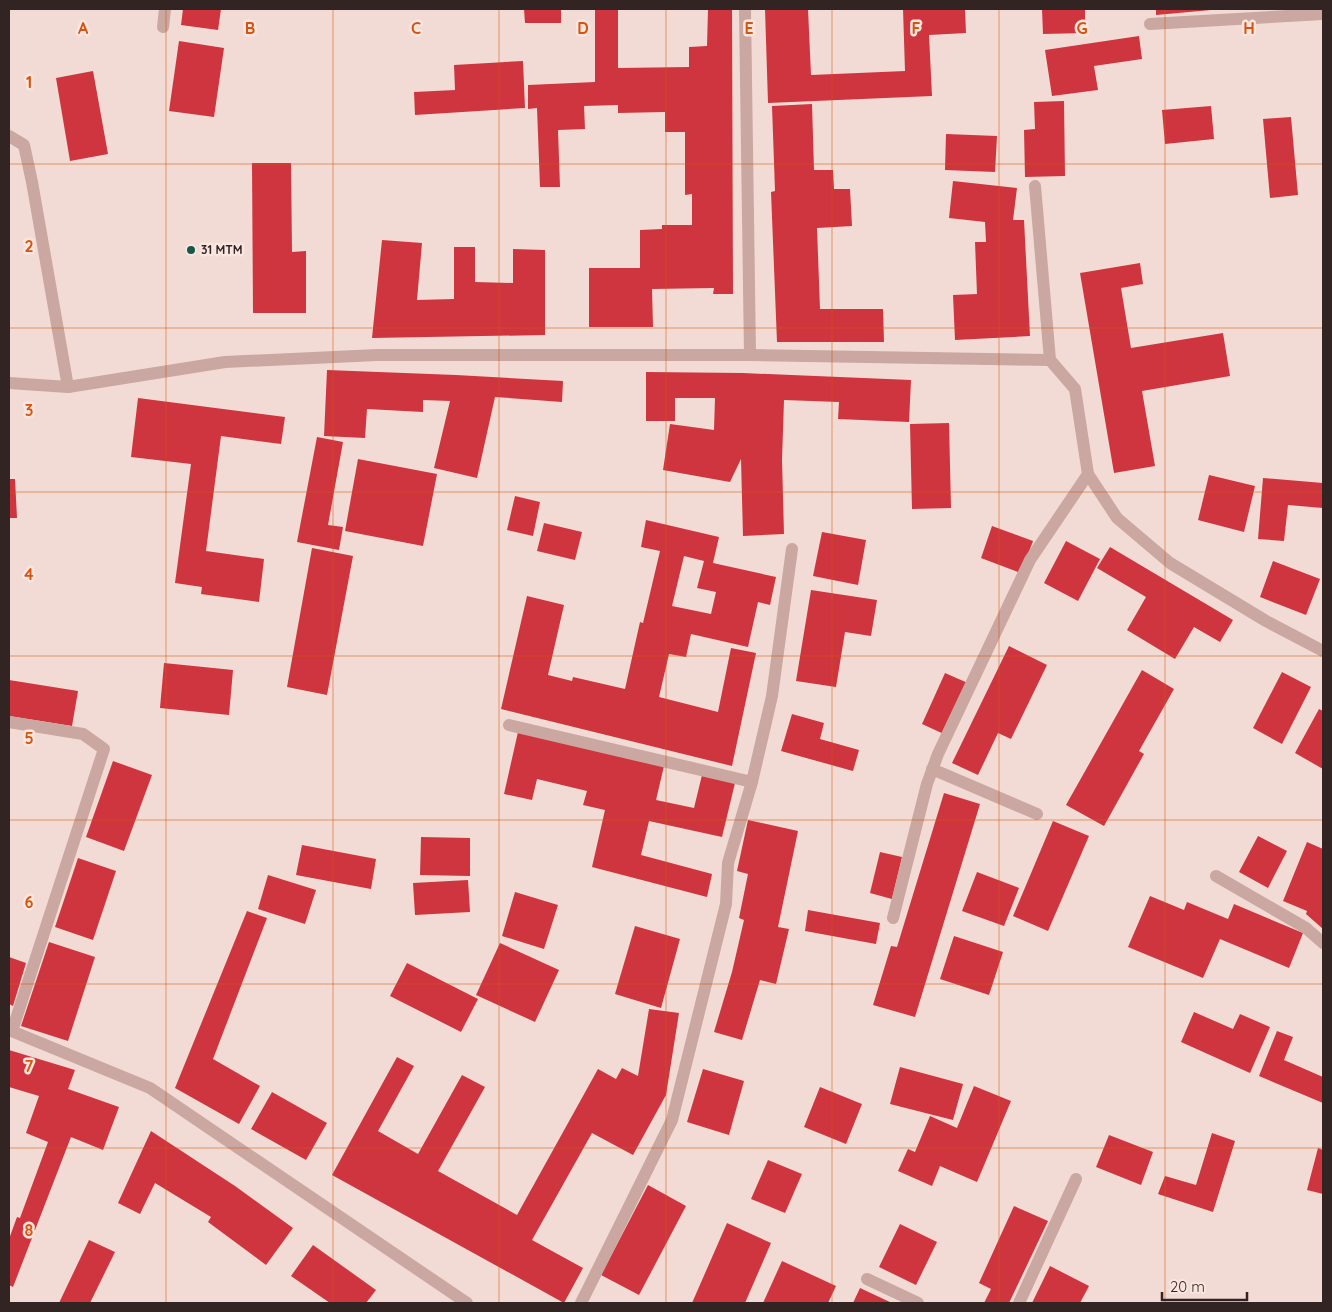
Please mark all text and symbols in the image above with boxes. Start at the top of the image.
text: A [78,18,89,38]
text: B [245,18,255,38]
text: C [411,18,421,38]
text: D [577,18,589,38]
text: E [744,18,754,38]
text: F [912,18,921,38]
text: G [1076,18,1088,38]
text: H [1243,18,1255,38]
text: 1 [26,72,32,92]
text: 2 [24,236,34,256]
place label: 31 MTM [201,242,243,257]
marker: 31 MTM [185,244,197,256]
text: 3 [25,400,33,420]
text: 4 [24,564,34,584]
text: 5 [24,728,34,748]
text: 6 [25,892,34,912]
text: 7 [25,1056,34,1076]
text: 8 [25,1220,34,1240]
scale bar [1162,1270,1247,1302]
text: 20 m [1170,1277,1205,1296]

